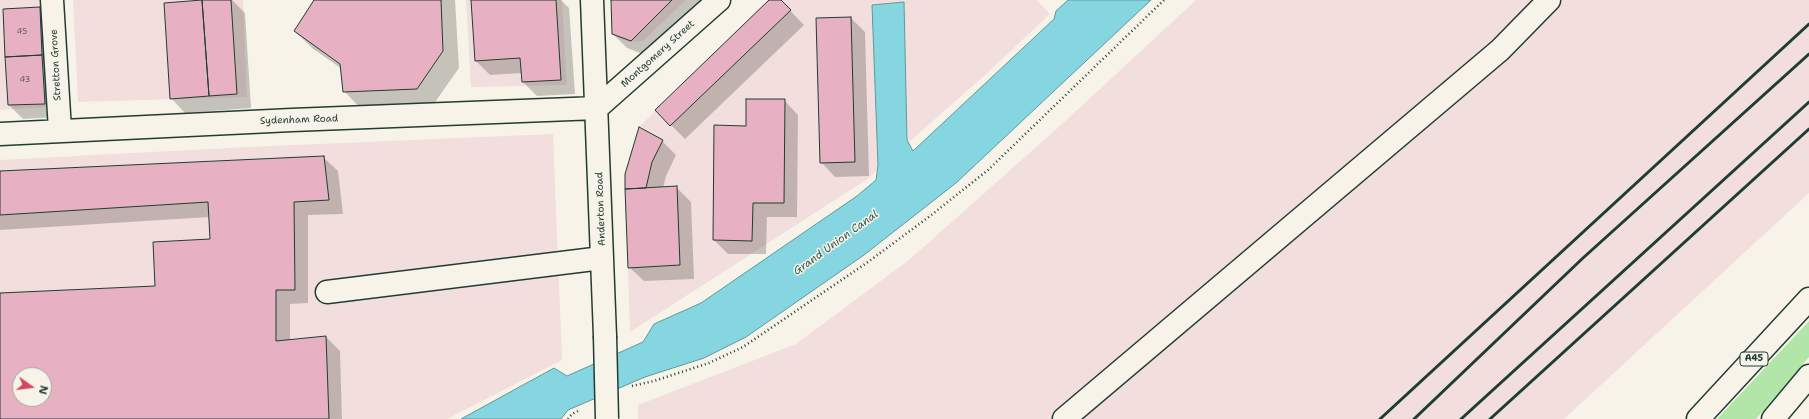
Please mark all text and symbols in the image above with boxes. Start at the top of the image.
street label: Montgomery Street [619,18,697,90]
house number: 45 [17,27,27,37]
street label: Stretton Grove [48,29,64,101]
house number: 43 [20,75,30,85]
street label: Sydenham Road [260,113,338,127]
street label: Anderton Road [594,172,608,246]
water label: Grand Union Canal [791,208,881,278]
road number: A45 [1740,352,1768,366]
north arrow [12,367,52,407]
text: N [35,384,51,396]

